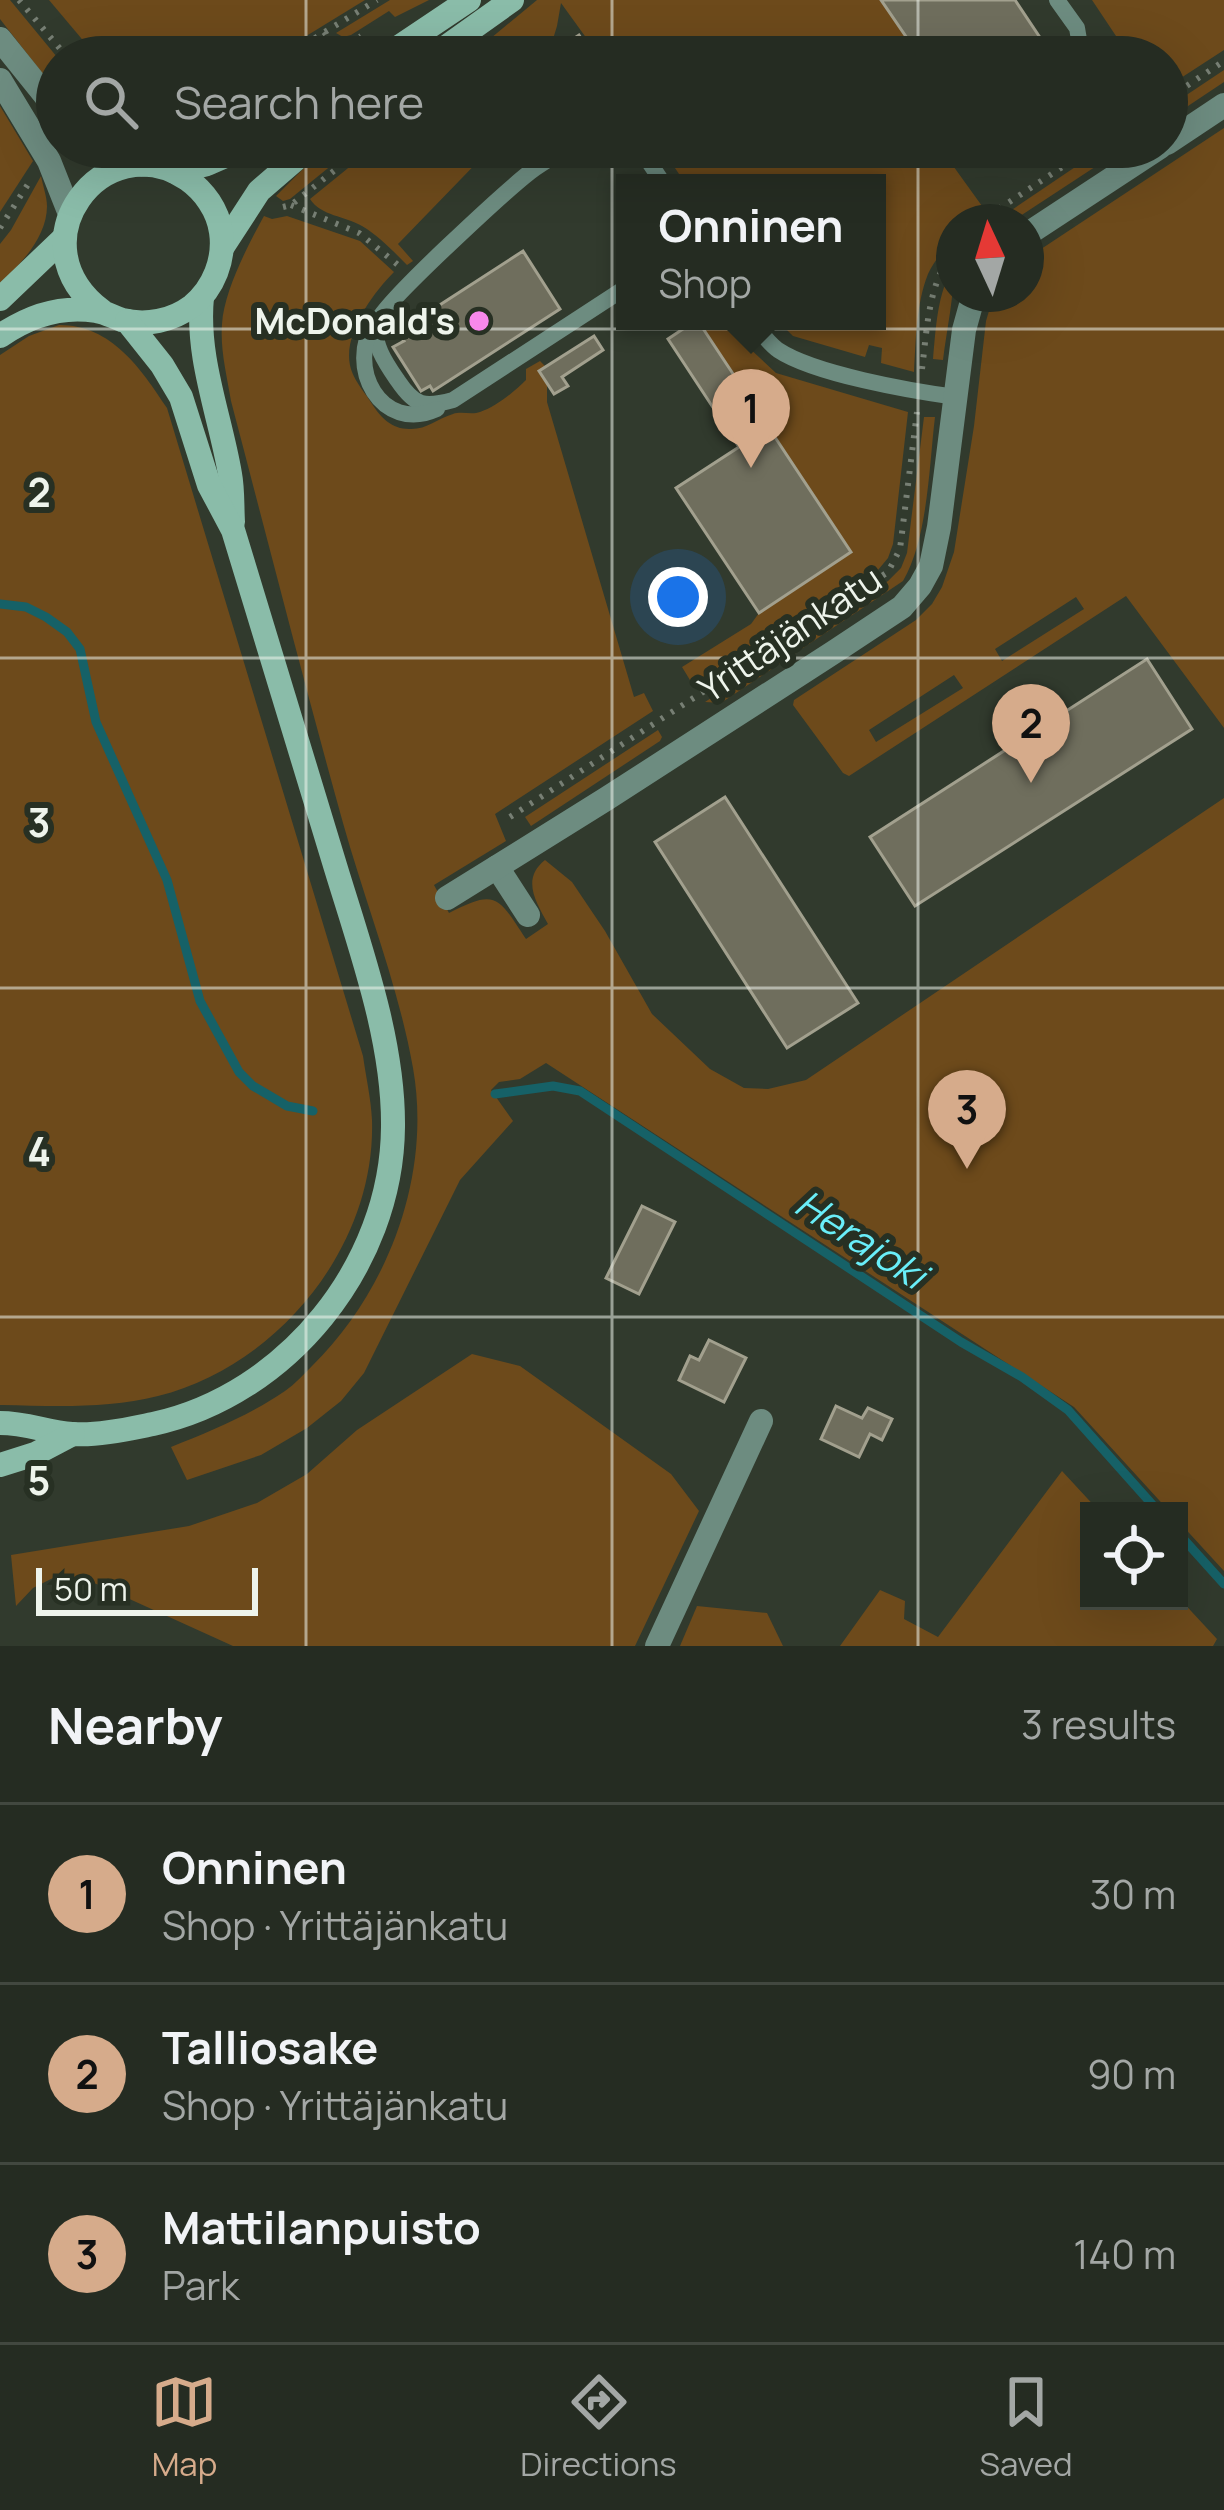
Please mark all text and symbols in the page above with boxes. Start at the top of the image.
search box [36,36,1188,168]
icon: search [78,69,144,135]
text: Search here [174,71,424,133]
popup [616,174,886,330]
text: Onninen [659,194,843,256]
north arrow [936,204,1044,312]
text: Shop [659,256,752,310]
place label: McDonald's [254,296,455,345]
marker: McDonald's [466,308,492,334]
pin: 1 [712,369,790,468]
text: 2 [27,465,51,519]
street label: Yrittäjänkatu [689,554,891,713]
your location [648,567,708,627]
pin: 2 [992,684,1070,783]
text: 3 [28,795,50,849]
pin: 3 [928,1070,1006,1169]
text: 4 [27,1124,51,1178]
water label: Herajoki [786,1176,941,1303]
text: 5 [28,1453,50,1507]
map controls [1080,1502,1188,1610]
button: locate [1080,1502,1188,1610]
scale bar [36,1562,258,1615]
text: 50 m [54,1566,128,1611]
text: Nearby [48,1690,223,1759]
text: 3 results [1021,1697,1176,1751]
text: Onninen [162,1836,347,1898]
text: 1 [78,1867,96,1921]
text: 30 m [1090,1867,1176,1921]
text: Shop · Yrittäjänkatu [162,1898,508,1952]
text: Talliosake [162,2016,378,2078]
text: 2 [75,2047,99,2101]
text: 90 m [1087,2047,1176,2101]
text: Shop · Yrittäjänkatu [162,2078,508,2132]
text: Mattilanpuisto [162,2196,481,2258]
text: 3 [76,2227,98,2281]
text: 140 m [1073,2227,1176,2281]
text: Park [162,2258,240,2312]
tab: Map [151,2369,217,2486]
tab: Directions [520,2369,677,2486]
tab: Saved [980,2369,1073,2486]

